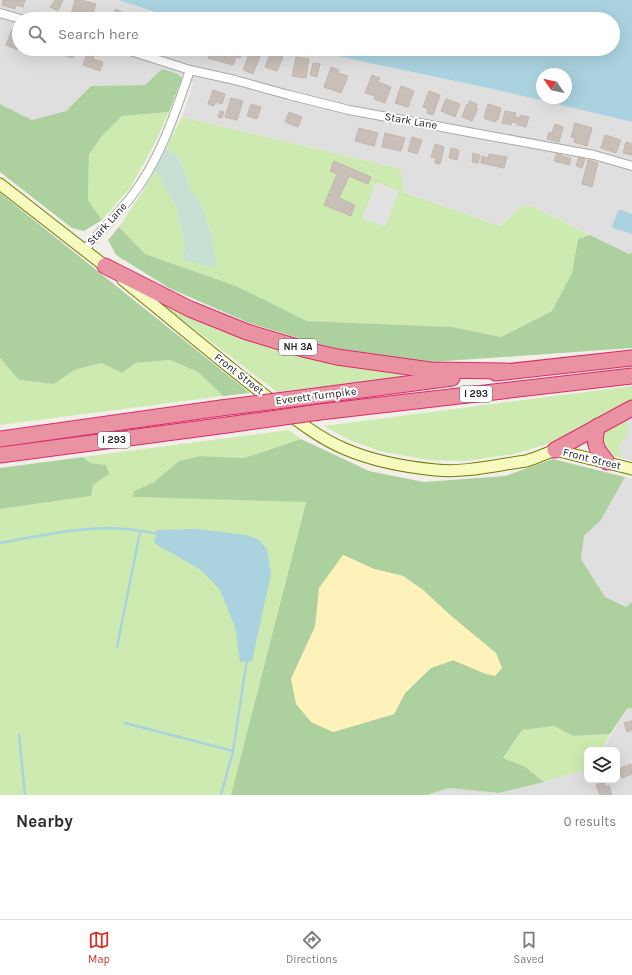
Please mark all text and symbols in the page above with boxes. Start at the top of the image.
search box [12,12,620,56]
icon: search [26,23,48,45]
text: Search here [58,25,139,43]
north arrow [536,68,572,104]
street label: Stark Lane [384,110,439,132]
street label: Stark Lane [84,200,130,248]
road number: NH 3A [279,339,317,355]
street label: Front Street [212,351,266,397]
street label: Everett Turnpike [275,385,358,407]
road number: I 293 [460,386,492,402]
road number: I 293 [98,432,130,448]
street label: Front Street [562,446,622,472]
map controls [584,747,620,783]
button: layers [584,747,620,783]
text: Nearby [16,811,73,831]
text: 0 results [564,814,616,829]
tab: Map [88,929,110,966]
tab: Directions [286,929,338,966]
tab: Saved [514,929,544,966]

